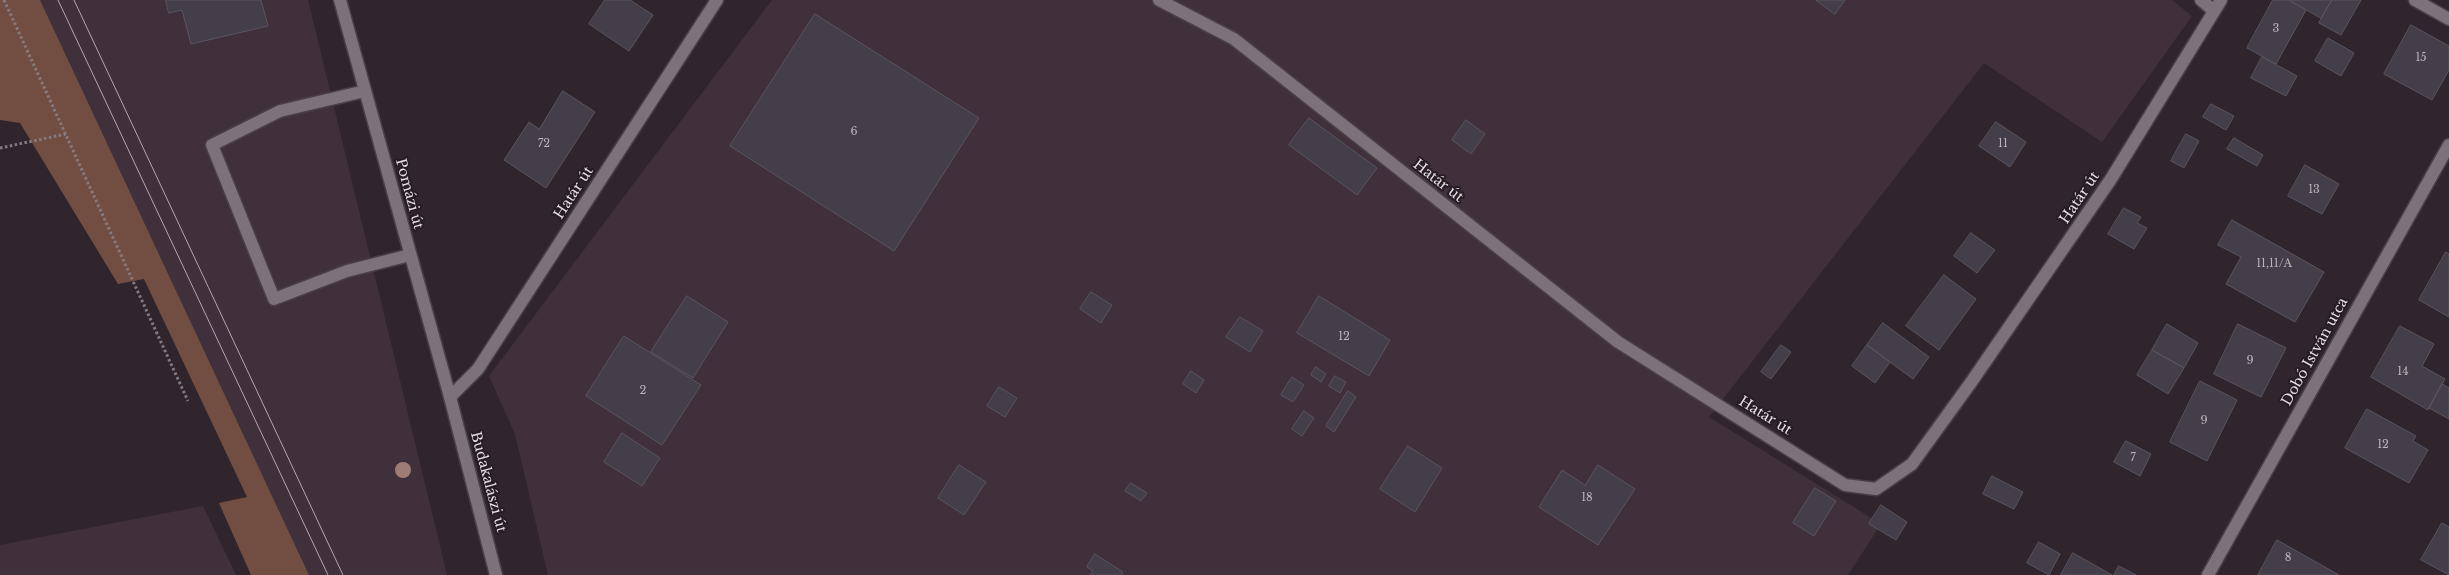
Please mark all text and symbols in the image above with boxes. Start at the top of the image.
house number: 3 [2273,22,2279,36]
house number: 15 [2415,51,2427,65]
house number: 6 [850,125,858,139]
house number: 72 [538,137,550,151]
house number: 11 [1998,137,2008,151]
street label: Határ út [1410,156,1466,206]
street label: Pomázi út [392,157,426,231]
street label: Határ út [551,164,597,222]
street label: Határ út [2057,169,2103,227]
house number: 13 [2308,183,2320,197]
house number: 11,11/A [2256,257,2292,271]
street label: Dobó István utca [2278,295,2352,409]
house number: 12 [1338,330,1350,344]
house number: 9 [2246,354,2254,368]
house number: 14 [2397,365,2409,379]
house number: 2 [640,384,646,398]
street label: Határ út [1735,393,1795,439]
house number: 9 [2200,414,2208,428]
street label: Budakalászi út [466,430,510,534]
house number: 12 [2377,438,2389,452]
house number: 7 [2130,451,2136,465]
house number: 18 [1581,491,1593,505]
house number: 8 [2285,551,2291,565]

